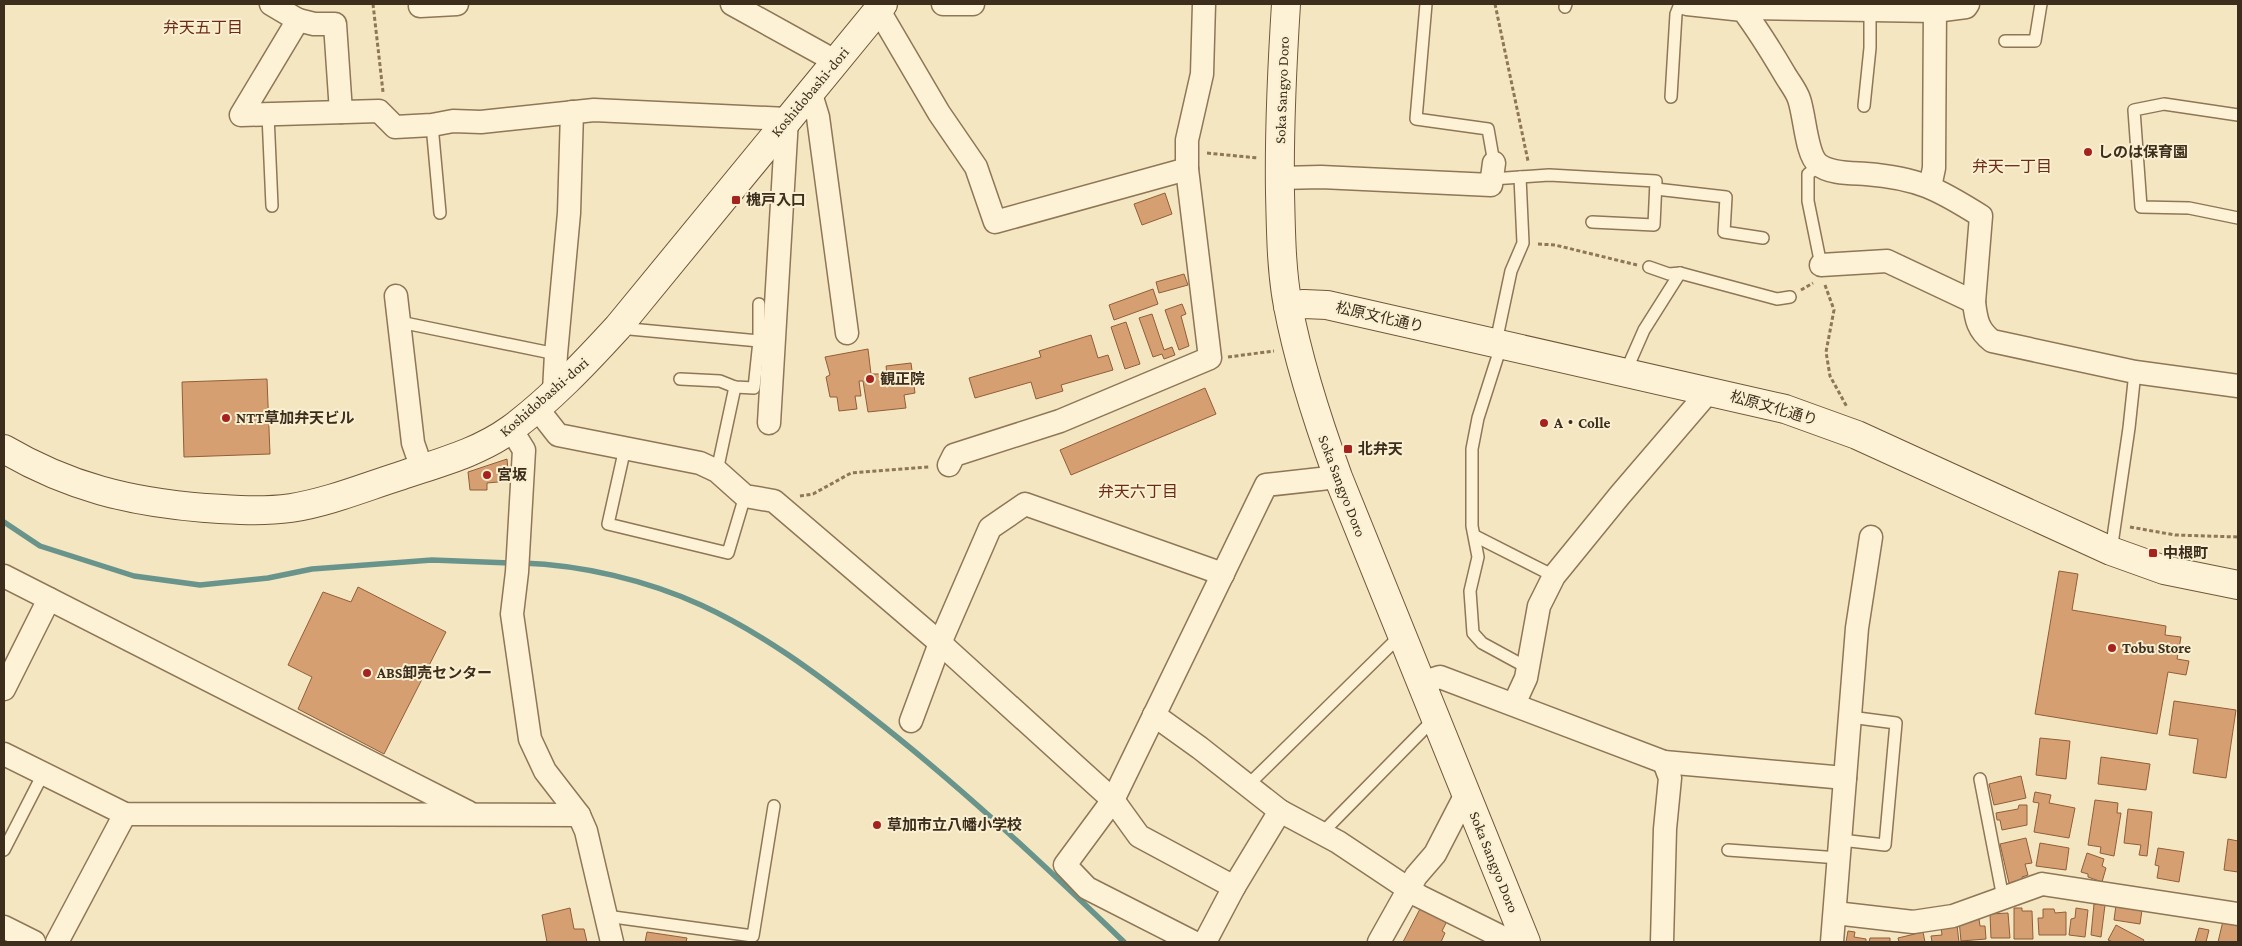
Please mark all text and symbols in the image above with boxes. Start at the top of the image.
district label: 弁天五丁目 [163,19,243,36]
street label: Soka Sangyo Doro [1272,36,1293,144]
street label: Koshidobashi-dori [768,44,852,140]
place label: しのは保育園 [2098,144,2188,160]
marker: しのは保育園 [2082,146,2094,158]
district label: 弁天一丁目 [1972,158,2052,175]
place label: 槐戸入口 [746,192,806,208]
marker: 槐戸入口 [730,194,742,206]
street label: 松原文化通り [1334,299,1426,335]
street label: Koshidobashi-dori [497,354,592,440]
place label: 観正院 [880,371,925,387]
marker: 観正院 [864,373,876,385]
street label: 松原文化通り [1729,388,1819,428]
place label: NTT草加弁天ビル [236,410,354,426]
marker: NTT草加弁天ビル [220,412,232,424]
place label: A・Colle [1553,415,1610,431]
marker: A・Colle [1538,417,1550,429]
street label: Soka Sangyo Doro [1314,433,1369,539]
place label: 北弁天 [1358,441,1403,457]
marker: 北弁天 [1342,443,1354,455]
place label: 宮坂 [497,467,527,483]
marker: 宮坂 [481,469,493,481]
district label: 弁天六丁目 [1098,483,1178,500]
place label: 中根町 [2163,545,2208,561]
marker: 中根町 [2147,547,2159,559]
place label: Tobu Store [2122,640,2191,656]
marker: Tobu Store [2106,642,2118,654]
place label: ABS卸売センター [376,665,492,681]
marker: ABS卸売センター [361,667,373,679]
street label: Soka Sangyo Doro [1466,809,1522,915]
place label: 草加市立八幡小学校 [887,817,1022,833]
marker: 草加市立八幡小学校 [871,819,883,831]

